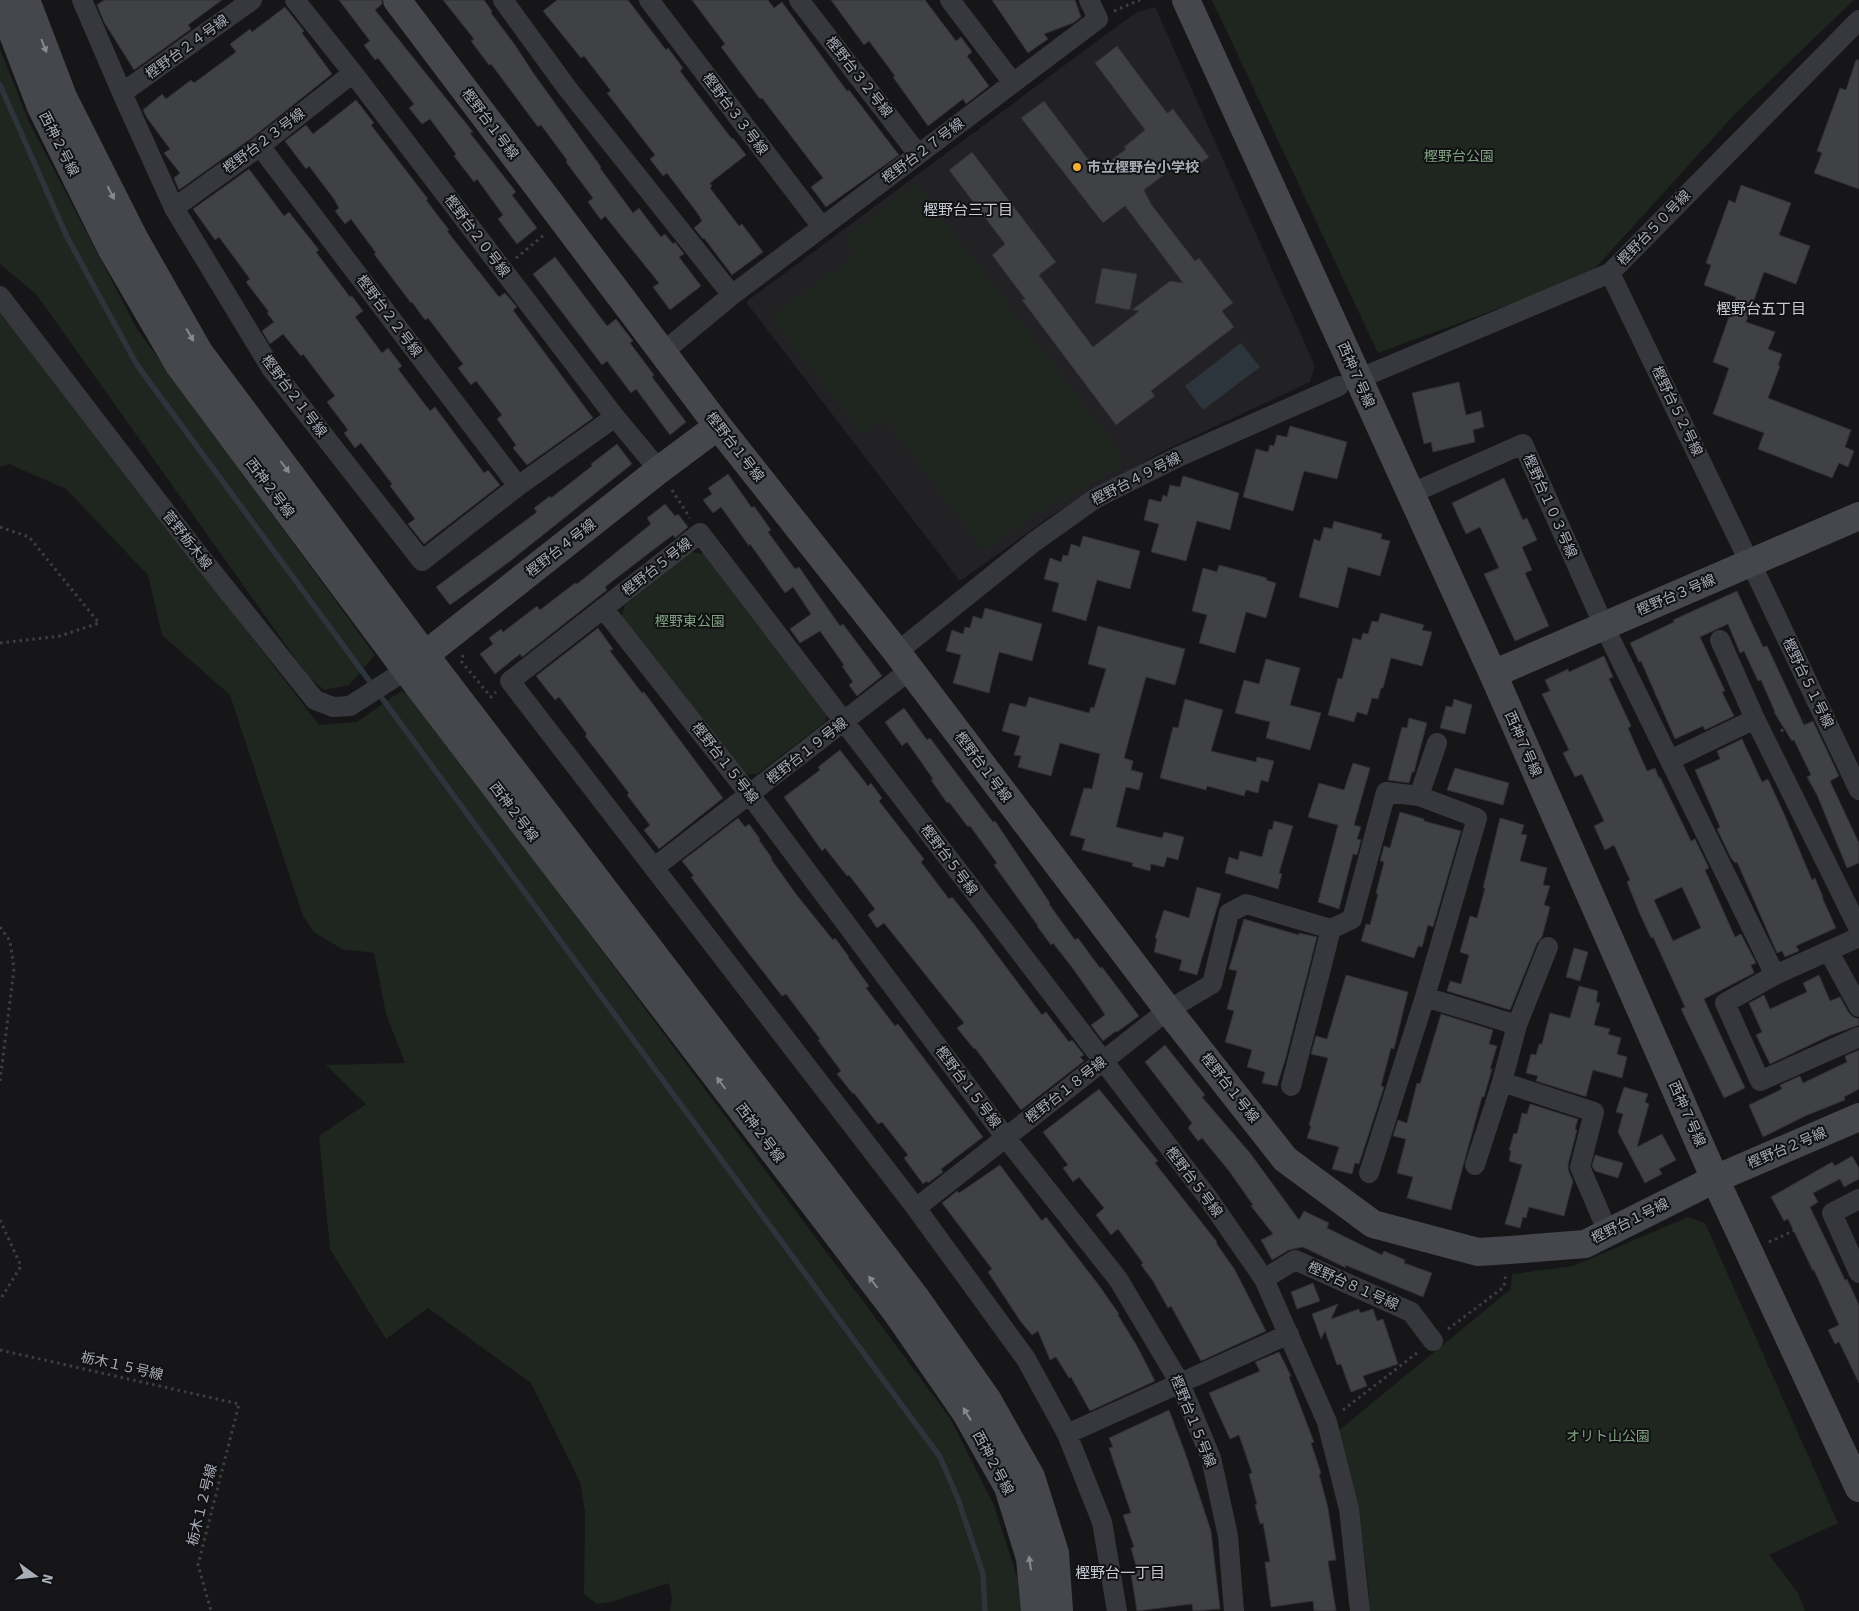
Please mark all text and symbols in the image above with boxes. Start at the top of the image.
street label: 樫野台２４号線 [142,11,232,83]
street label: 樫野台３２号線 [822,33,896,121]
one-way arrow [41,38,48,53]
street label: 樫野台３３号線 [699,70,771,158]
street label: 樫野台１号線 [458,85,522,163]
street label: 樫野台２３号線 [220,105,308,177]
street label: 西神２号線 [36,109,82,179]
street label: 樫野台２７号線 [879,115,967,187]
park label: 樫野台公園 [1424,148,1494,165]
place label: 市立樫野台小学校 [1087,159,1199,176]
marker: 市立樫野台小学校 [1071,161,1083,173]
one-way arrow [107,186,115,200]
street label: 樫野台５０号線 [1614,187,1694,269]
street label: 樫野台２０号線 [441,192,513,280]
district label: 樫野台三丁目 [923,201,1013,219]
street label: 樫野台２２号線 [353,272,425,360]
district label: 樫野台五丁目 [1716,300,1806,318]
one-way arrow [185,329,194,342]
street label: 西神７号線 [1334,340,1378,410]
street label: 樫野台２１号線 [258,352,330,440]
street label: 樫野台５２号線 [1648,363,1706,459]
street label: 樫野台１号線 [702,409,768,485]
street label: 樫野台４９号線 [1088,449,1184,509]
street label: 樫野台１０３号線 [1519,451,1581,561]
street label: 西神２号線 [242,455,298,521]
one-way arrow [280,460,290,474]
street label: 菅野栃木線 [159,507,215,573]
street label: 樫野台４号線 [523,515,599,581]
street label: 樫野台５号線 [619,534,695,600]
street label: 樫野台３号線 [1634,571,1718,619]
park label: 樫野東公園 [655,613,725,630]
street label: 樫野台５１号線 [1779,635,1837,731]
street label: 西神７号線 [1501,709,1545,779]
street label: 樫野台１９号線 [763,714,851,788]
street label: 樫野台１５号線 [688,719,762,807]
street label: 樫野台１号線 [951,728,1015,806]
street label: 西神２号線 [486,779,542,845]
street label: 樫野台５号線 [917,821,981,899]
street label: 樫野台１５号線 [932,1043,1004,1131]
street label: 樫野台１号線 [1197,1050,1263,1126]
street label: 樫野台１８号線 [1022,1053,1110,1127]
one-way arrow [716,1077,727,1090]
street label: 西神７号線 [1665,1079,1709,1149]
street label: 西神２号線 [732,1100,788,1166]
street label: 樫野台２号線 [1745,1124,1829,1172]
street label: 樫野台５号線 [1162,1143,1226,1221]
street label: 樫野台１号線 [1589,1195,1671,1247]
street label: 樫野台８１号線 [1305,1258,1401,1314]
one-way arrow [868,1275,878,1289]
street label: 栃木１５号線 [79,1348,165,1384]
street label: 樫野台１５号線 [1167,1372,1219,1470]
one-way arrow [962,1408,971,1421]
street label: 西神２号線 [969,1428,1017,1498]
park label: オリト山公園 [1566,1428,1650,1445]
street label: 栃木１２号線 [184,1462,220,1548]
north arrow [10,1551,60,1601]
one-way arrow [1026,1554,1034,1570]
district label: 樫野台一丁目 [1075,1564,1165,1582]
text: N [38,1572,57,1586]

